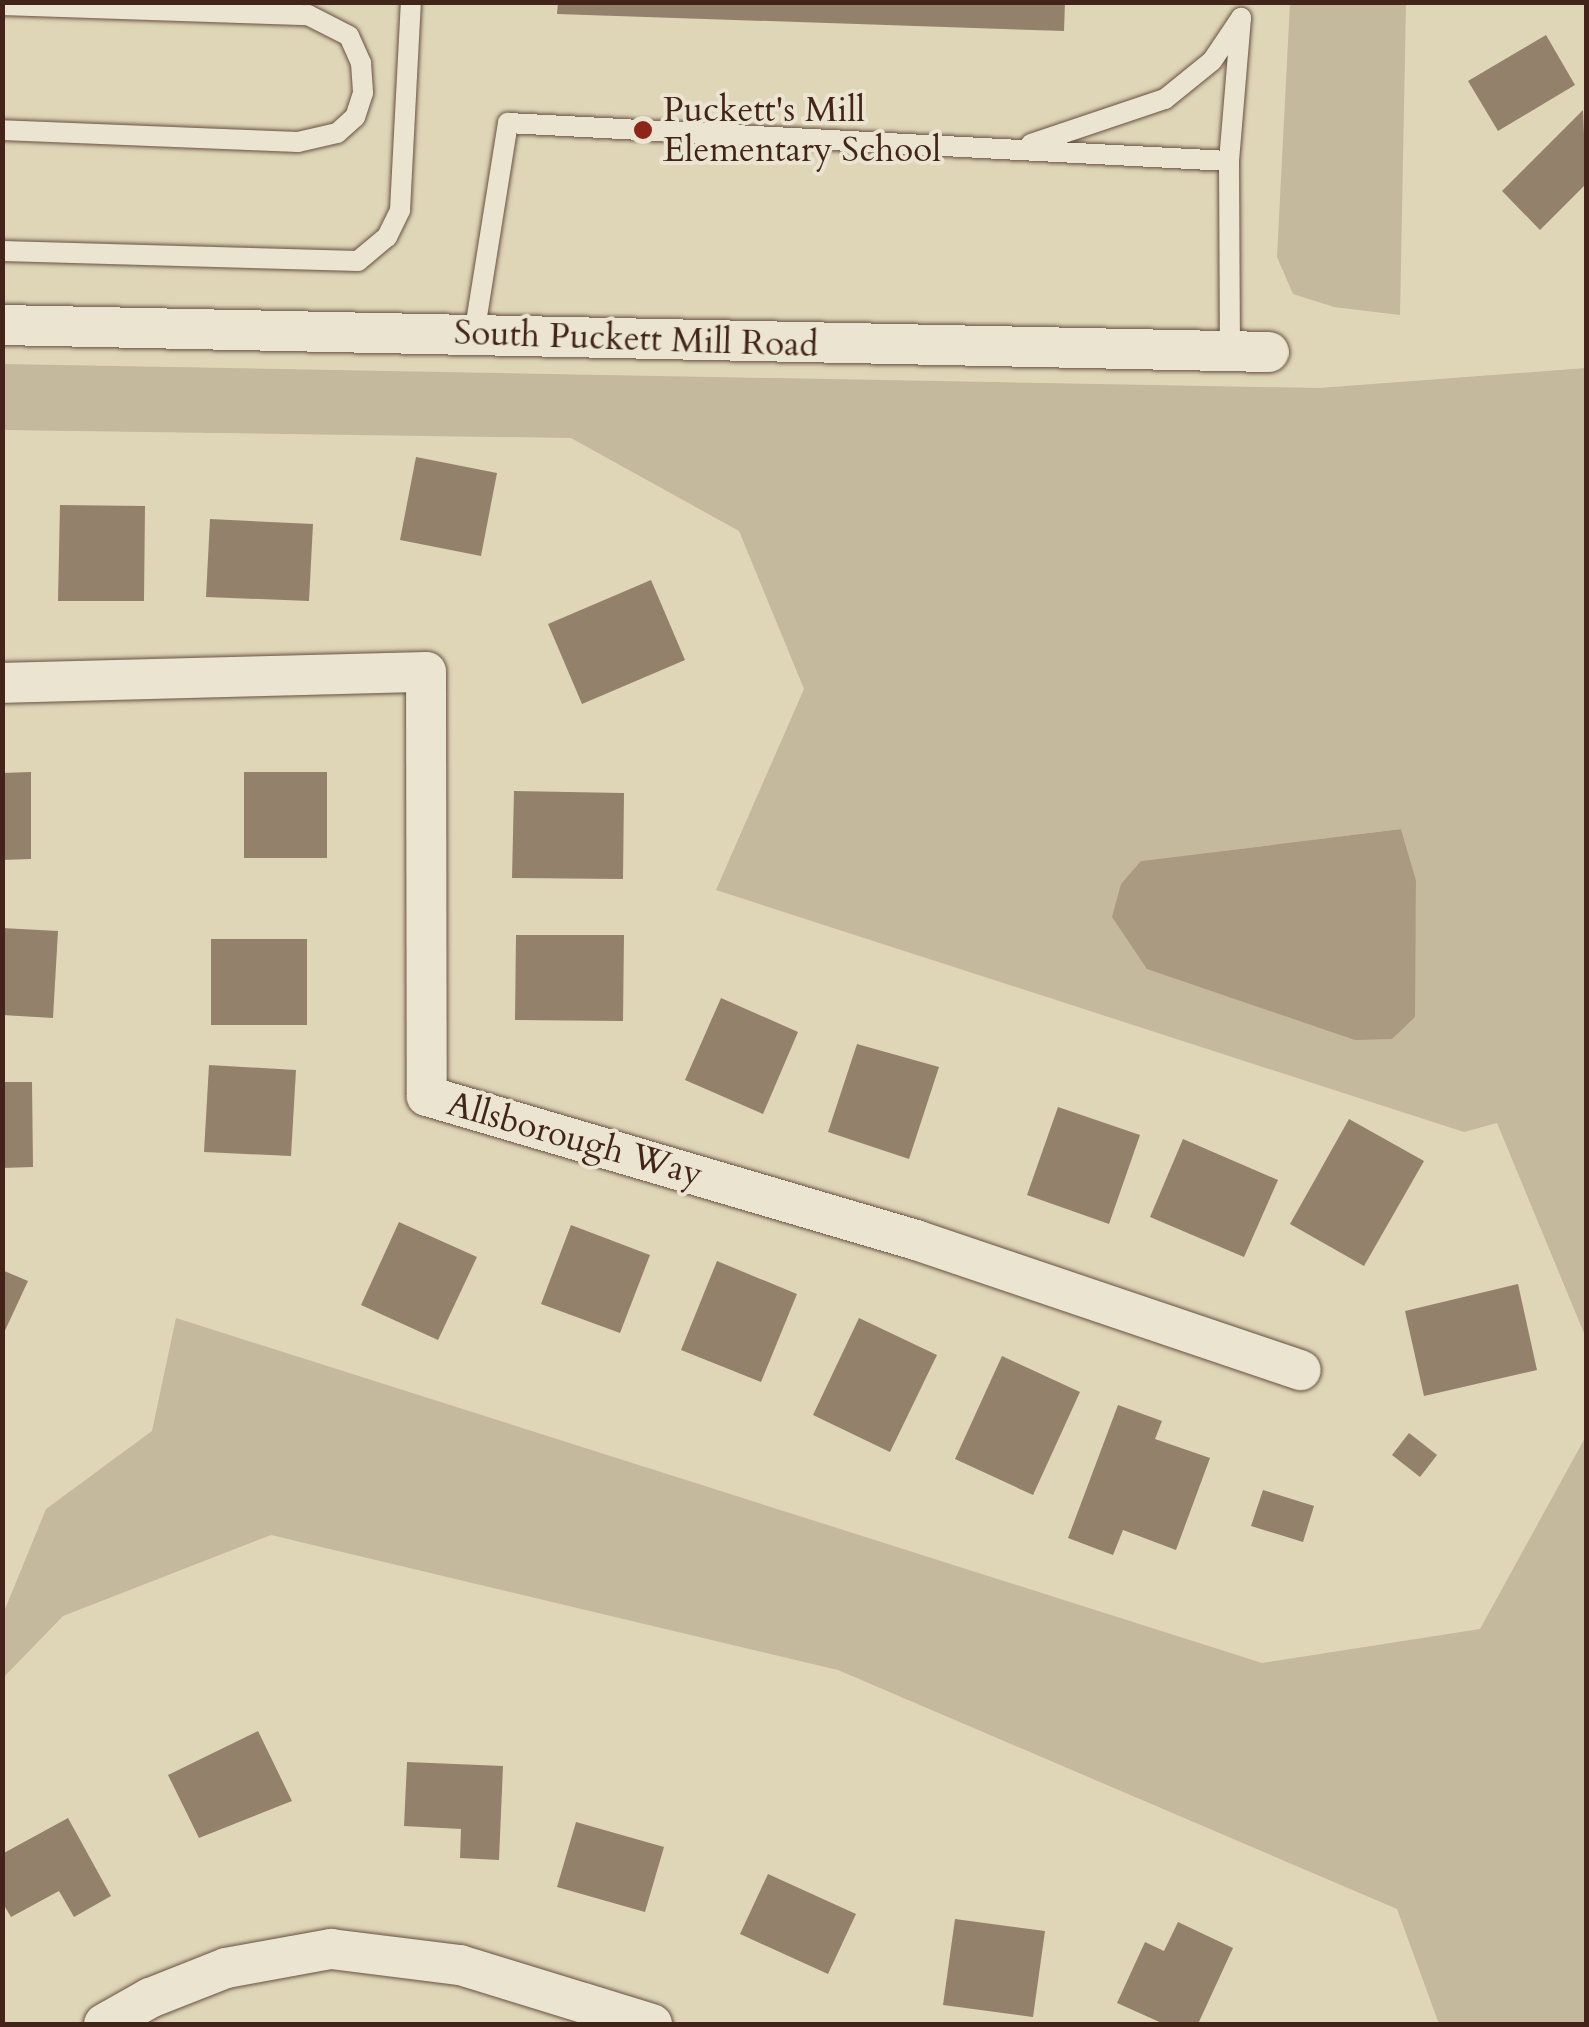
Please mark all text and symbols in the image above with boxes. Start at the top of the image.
place label: Puckett's Mill Elementary School [663,89,941,171]
marker: Puckett's Mill Elementary School [632,119,654,141]
street label: South Puckett Mill Road [453,312,819,366]
street label: Allsborough Way [443,1082,707,1196]

